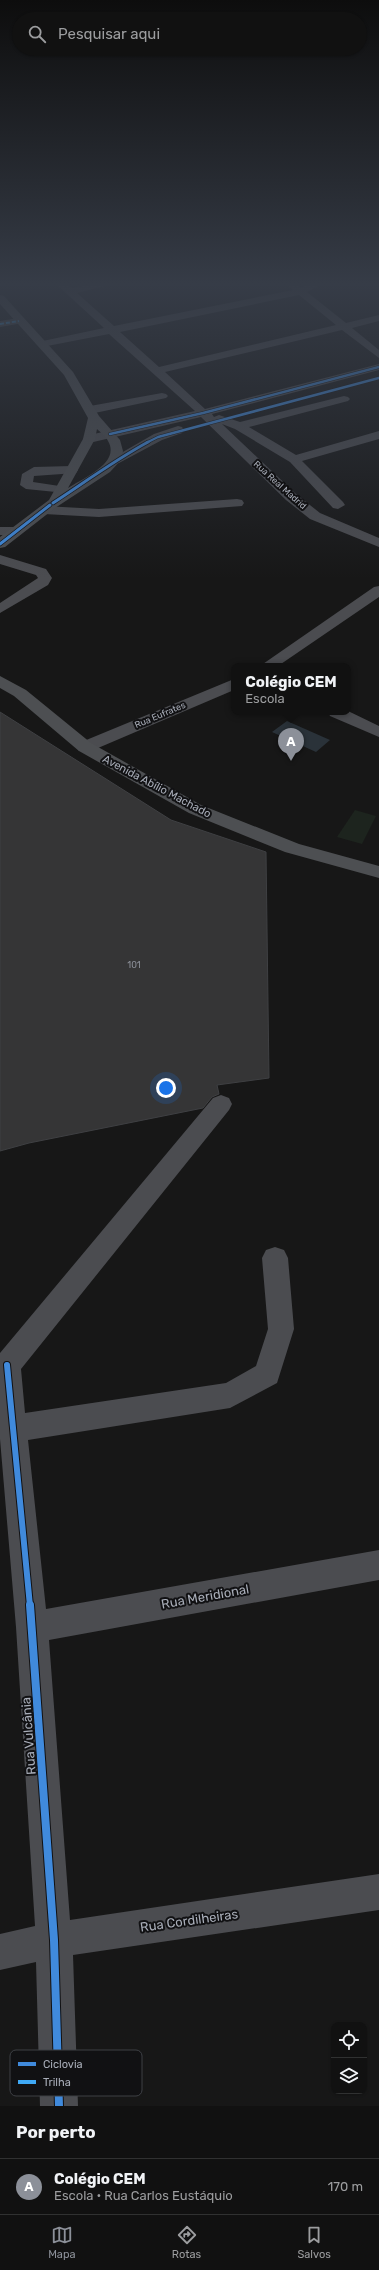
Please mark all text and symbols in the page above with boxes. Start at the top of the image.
search box [12,12,367,56]
icon: search [26,23,48,45]
text: Pesquisar aqui [58,25,160,43]
street label: Rua Real Madrid [252,459,308,511]
popup [231,663,351,715]
text: Colégio CEM [245,673,337,691]
text: Escola [245,691,285,706]
street label: Rua Eufrates [133,700,187,730]
pin: A [278,728,304,761]
street label: Avenida Abílio Machado [100,752,213,821]
house number: 101 [127,960,141,970]
your location [156,1078,176,1098]
street label: Rua Meridional [160,1581,250,1612]
street label: Rua Vulcânia [18,1697,39,1775]
street label: Rua Cordilheiras [139,1906,239,1935]
map controls [331,2022,367,2094]
button: locate [331,2022,367,2058]
legend [10,2050,142,2096]
text: Ciclovia [43,2058,83,2071]
button: layers [331,2058,367,2094]
text: Trilha [43,2076,71,2089]
text: Por perto [16,2122,96,2142]
text: Colégio CEM [54,2170,146,2188]
text: A [24,2179,34,2194]
text: 170 m [328,2179,363,2194]
text: Escola · Rua Carlos Eustáquio [54,2188,233,2203]
tab: Mapa [48,2224,76,2261]
tab: Rotas [172,2224,201,2261]
tab: Salvos [297,2224,331,2261]

